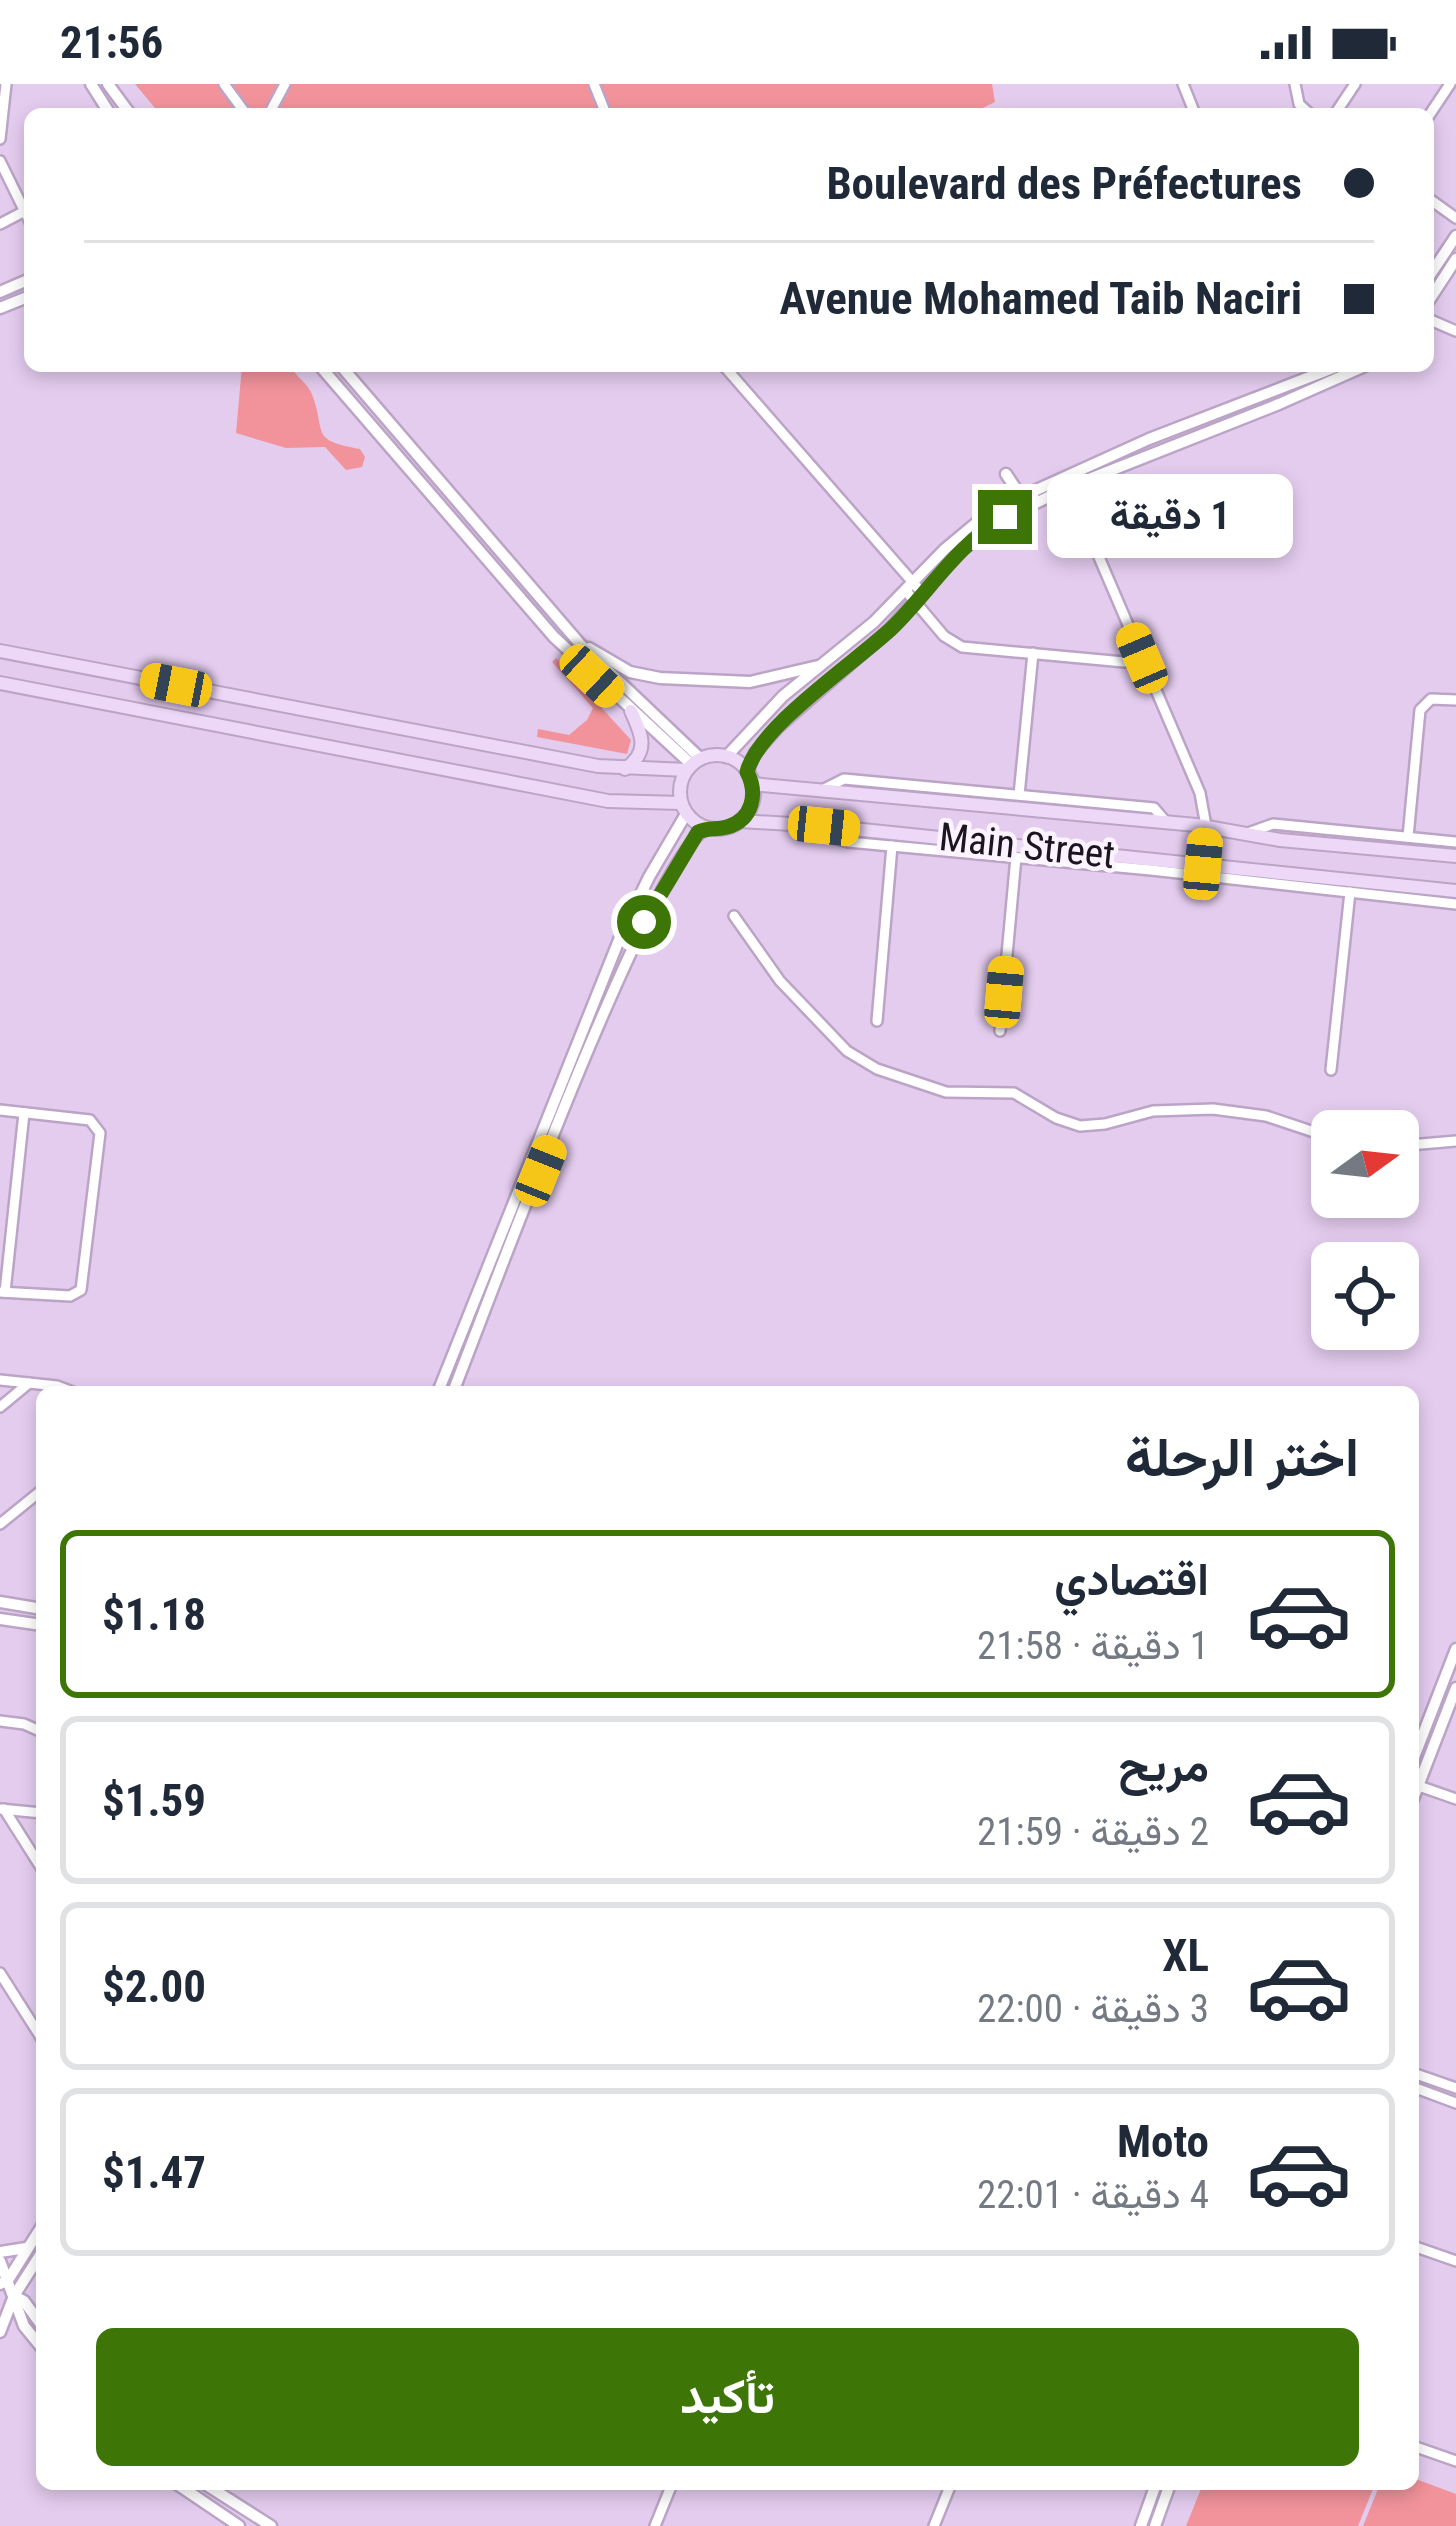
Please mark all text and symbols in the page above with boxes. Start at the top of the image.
text: 21:56 [60,16,163,69]
text: Boulevard des Préfectures [826,157,1302,210]
text: Avenue Mohamed Taib Naciri [779,272,1302,325]
callout: 1 دقيقة [1047,475,1293,559]
route end [978,490,1032,544]
text: 1 دقيقة [1110,493,1230,539]
car [1111,618,1173,698]
car [553,638,631,714]
car [137,660,215,710]
car [786,804,862,848]
street label: Main Street [937,814,1117,878]
car [1182,827,1224,901]
route start [617,895,671,949]
car [983,955,1025,1029]
north arrow [1311,1110,1419,1218]
map controls [1311,1110,1419,1350]
car [511,1131,571,1211]
button: locate [1311,1242,1419,1350]
text: اختر الرحلة [1125,1426,1359,1489]
text: اقتصادي [1054,1553,1209,1606]
icon: car [1245,1560,1353,1668]
text: $1.18 [102,1588,206,1641]
text: 1 دقيقة · 21:58 [977,1623,1209,1669]
text: مريح [1118,1739,1209,1792]
icon: car [1245,1746,1353,1854]
text: $1.59 [102,1774,206,1827]
text: 2 دقيقة · 21:59 [977,1809,1209,1855]
text: XL [1162,1929,1209,1982]
icon: car [1245,1932,1353,2040]
text: $2.00 [102,1960,206,2013]
text: 3 دقيقة · 22:00 [977,1986,1209,2032]
text: Moto [1117,2115,1209,2168]
icon: car [1245,2118,1353,2226]
text: $1.47 [102,2146,206,2199]
text: 4 دقيقة · 22:01 [977,2172,1209,2218]
button: تأكيد [96,2328,1359,2466]

